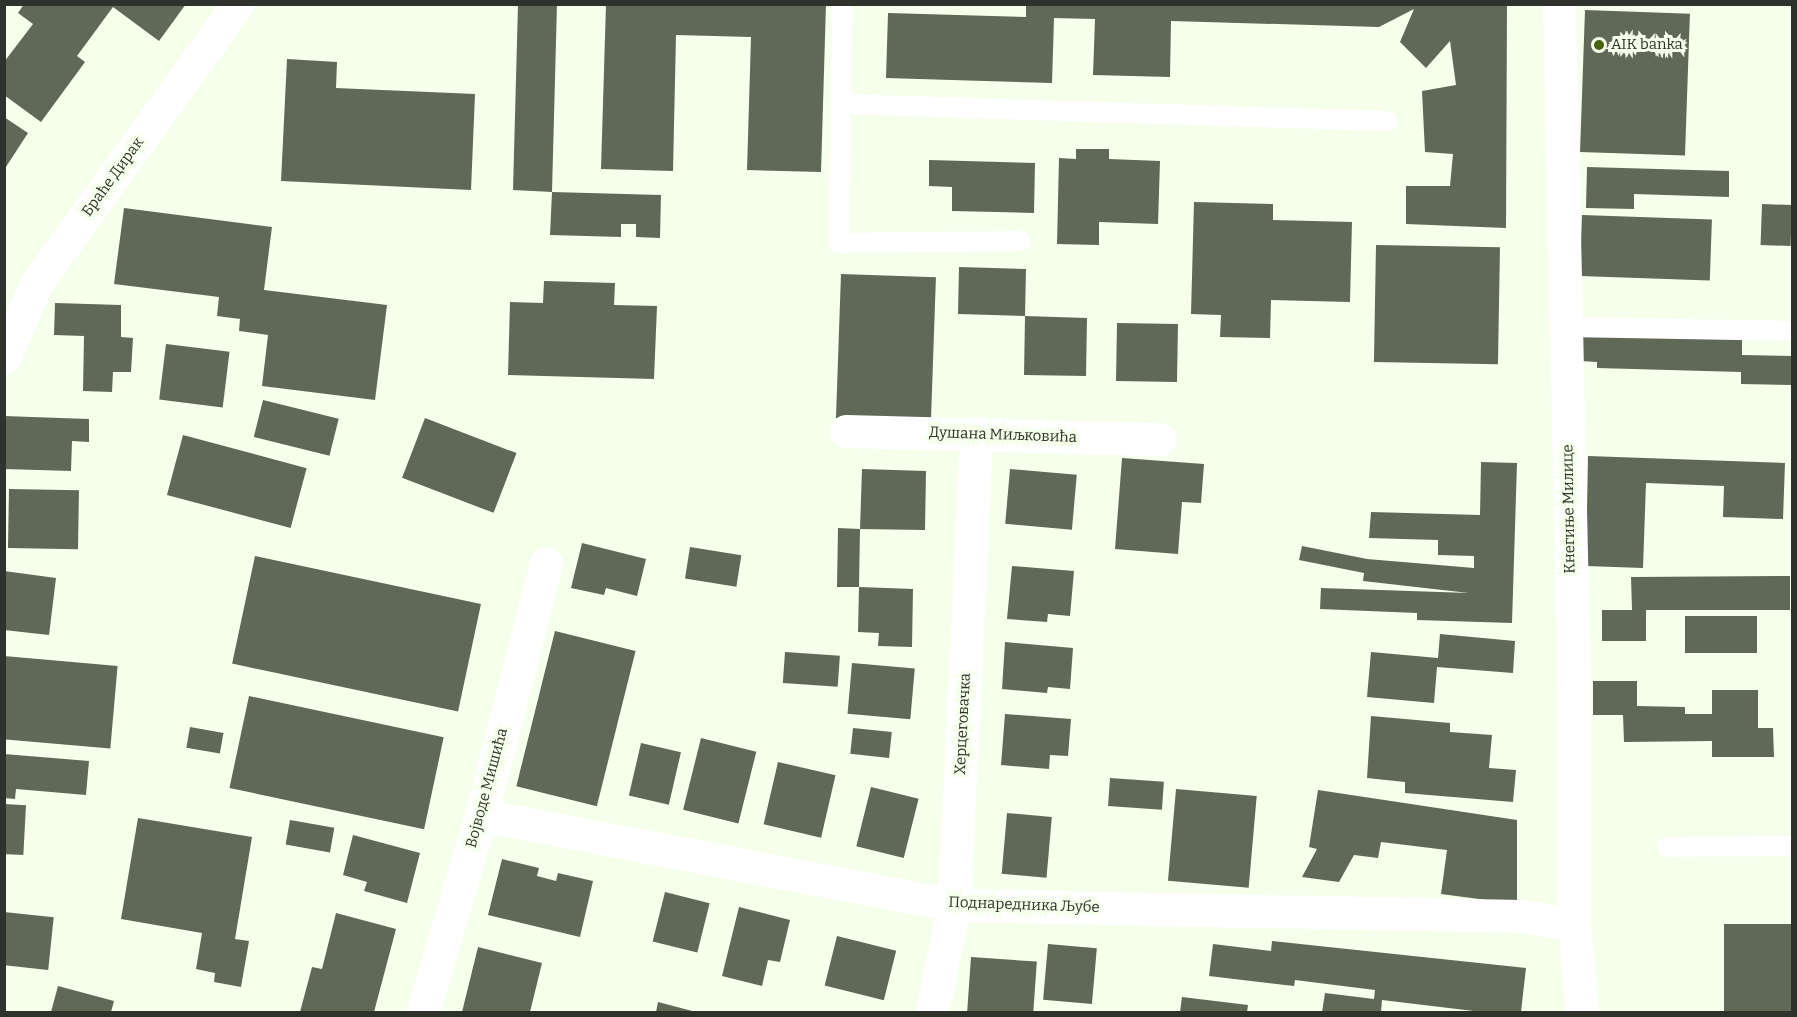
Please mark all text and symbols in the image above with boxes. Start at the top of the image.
place label: AIK banka [1611,36,1683,54]
marker: AIK banka [1592,38,1606,52]
street label: Браће Дирак [78,134,148,220]
street label: Душана Миљковића [929,423,1077,447]
street label: Кнегиње Милице [1559,444,1579,574]
street label: Херцеговачка [951,673,975,775]
street label: Војводе Мишића [462,726,512,850]
street label: Поднаредника Љубе [948,893,1100,917]

